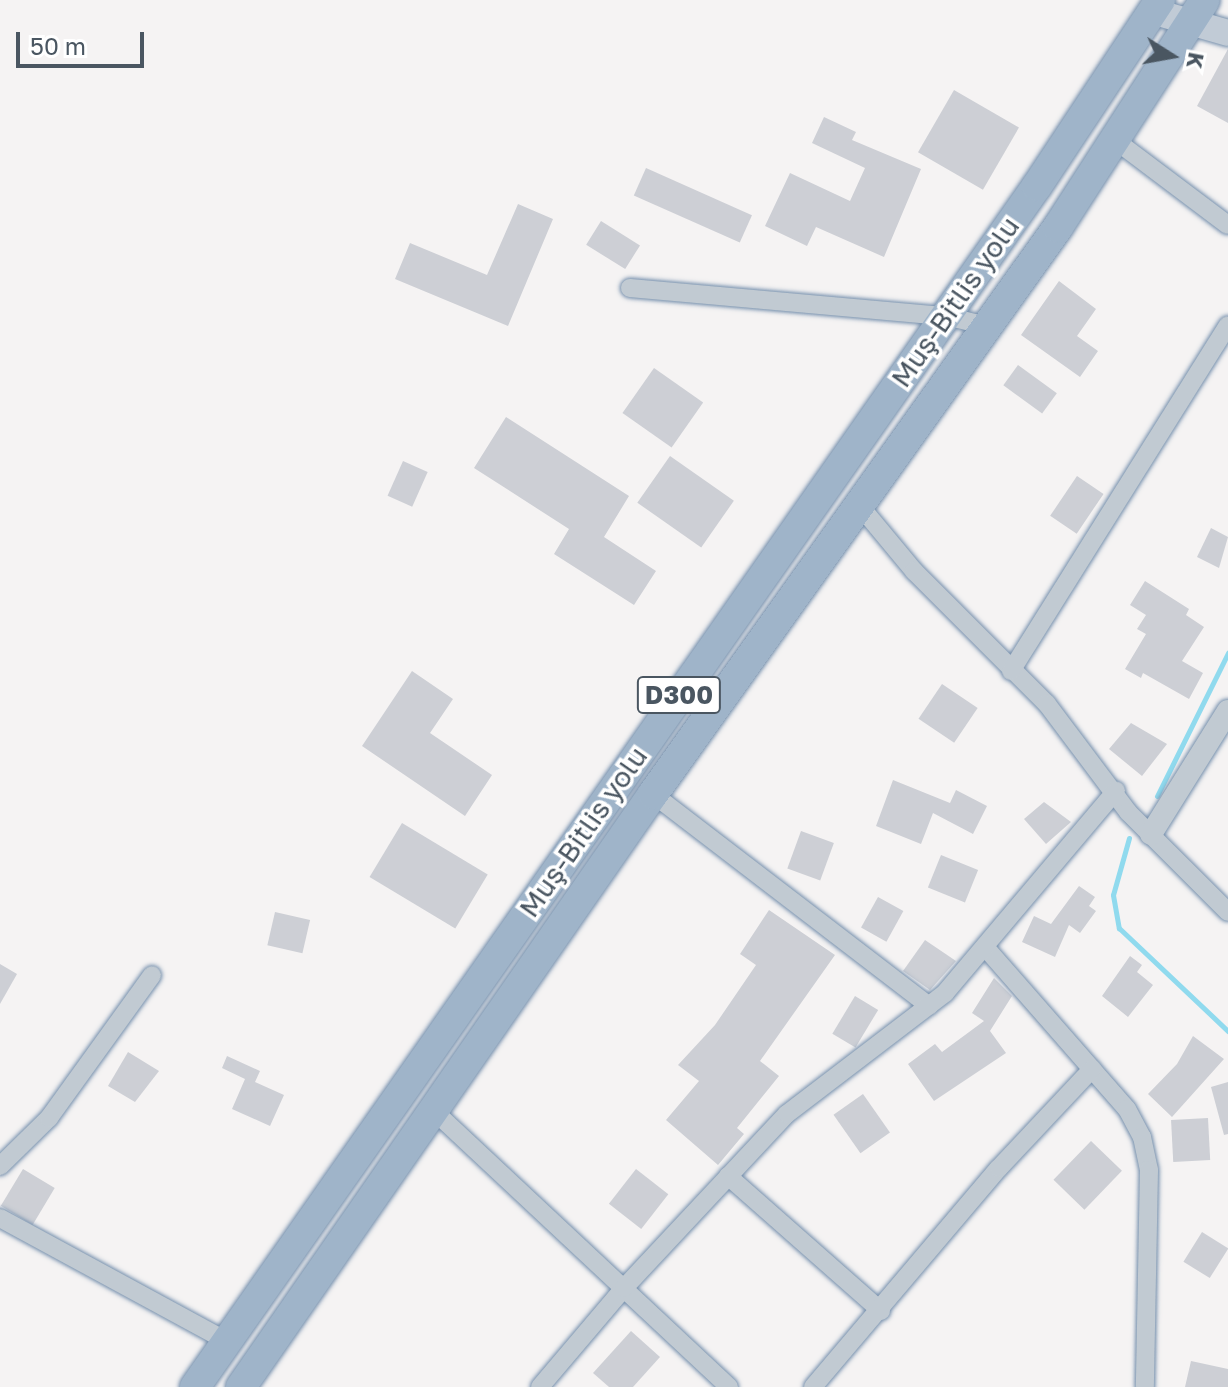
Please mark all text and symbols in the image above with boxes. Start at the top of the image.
scale bar [20,16,148,66]
north arrow [1132,16,1212,96]
text: 50 m [30,31,86,60]
text: K [1181,50,1211,71]
street label: Muş-Bitlis yolu [884,210,1026,394]
road number: D300 [635,673,723,717]
street label: Muş-Bitlis yolu [512,740,654,924]

